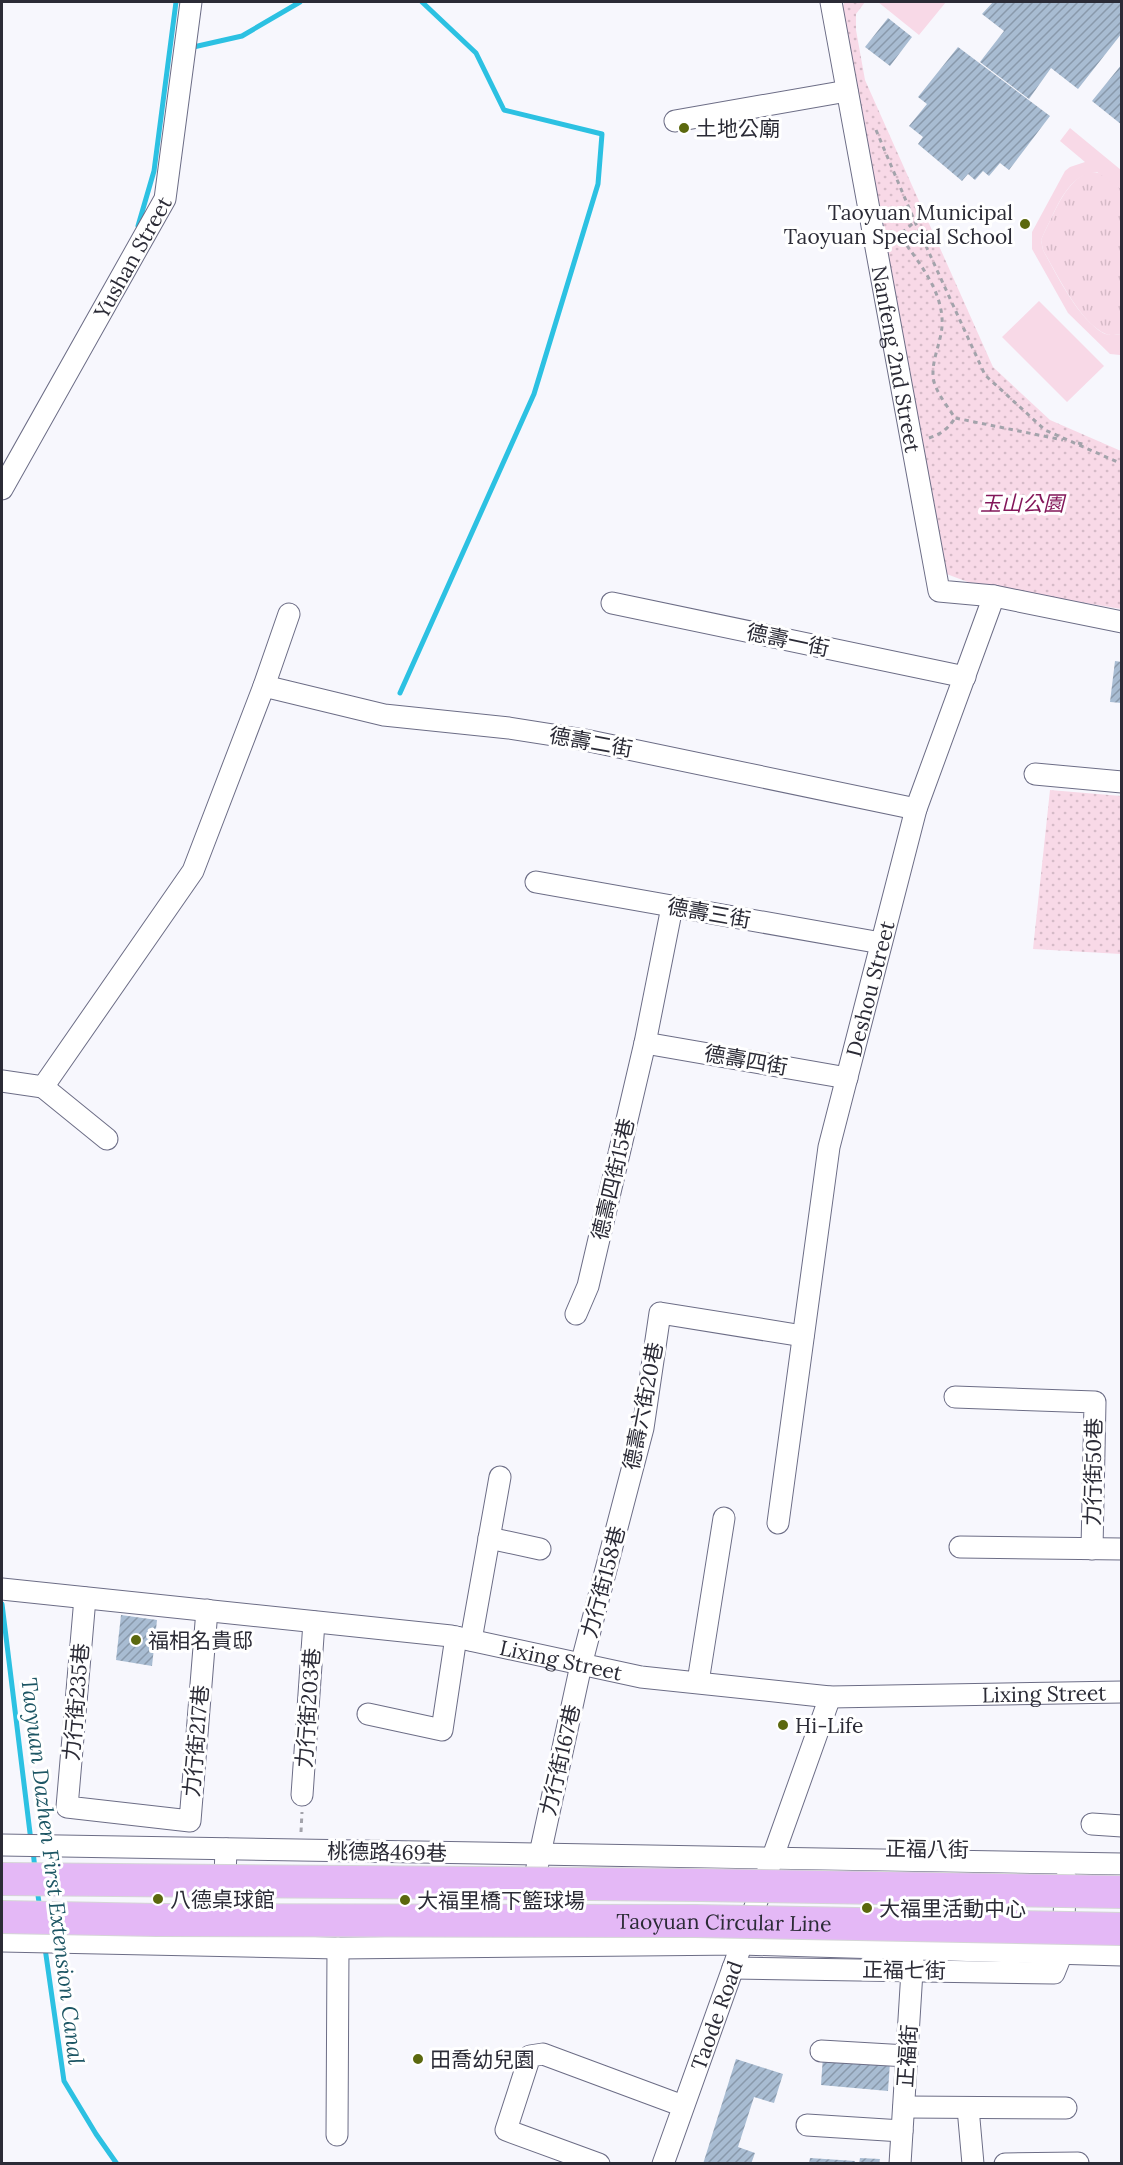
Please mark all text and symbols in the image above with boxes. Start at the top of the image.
place label: 土地公廟 [696,115,780,142]
marker: 土地公廟 [677,121,691,135]
street label: Yushan Street [87,191,178,324]
place label: Taoyuan Municipal Taoyuan Special School [784,199,1013,250]
marker: Taoyuan Municipal Taoyuan Special School [1018,217,1032,231]
street label: Nanfeng 2nd Street [866,263,927,456]
park label: 玉山公園 [980,490,1067,517]
street label: 德壽一街 [744,618,832,662]
street label: 德壽二街 [547,721,635,763]
street label: 德壽三街 [665,892,753,934]
street label: Deshou Street [839,917,900,1059]
street label: 德壽四街 [702,1039,790,1081]
street label: 德壽四街15巷 [586,1116,640,1242]
street label: 德壽六街20巷 [617,1340,669,1472]
street label: 力行街50巷 [1079,1418,1107,1526]
street label: 力行街158巷 [575,1523,631,1641]
place label: 福相名貴邸 [148,1627,253,1654]
marker: 福相名貴邸 [129,1633,143,1647]
street label: Lixing Street [497,1633,626,1686]
street label: 力行街235巷 [57,1642,95,1762]
street label: 力行街203巷 [290,1647,326,1769]
water label: Taoyuan Dazhen First Extension Canal [15,1676,91,2066]
street label: Lixing Street [982,1679,1107,1708]
street label: 力行街217巷 [178,1684,214,1798]
street label: 力行街167巷 [534,1702,586,1818]
place label: Hi-Life [795,1712,863,1739]
marker: Hi-Life [776,1718,790,1732]
street label: 正福八街 [885,1835,969,1863]
street label: 桃德路469巷 [327,1837,447,1867]
place label: 八德桌球館 [170,1886,275,1913]
place label: 大福里橋下籃球場 [417,1887,585,1914]
marker: 八德桌球館 [151,1892,165,1906]
marker: 大福里橋下籃球場 [398,1893,412,1907]
place label: 大福里活動中心 [879,1895,1026,1922]
marker: 大福里活動中心 [860,1901,874,1915]
street label: Taoyuan Circular Line [616,1907,832,1937]
street label: 正福七街 [862,1956,946,1984]
street label: Taode Road [684,1957,748,2074]
street label: 正福街 [891,2024,923,2088]
place label: 田喬幼兒園 [430,2046,535,2073]
marker: 田喬幼兒園 [411,2052,425,2066]

